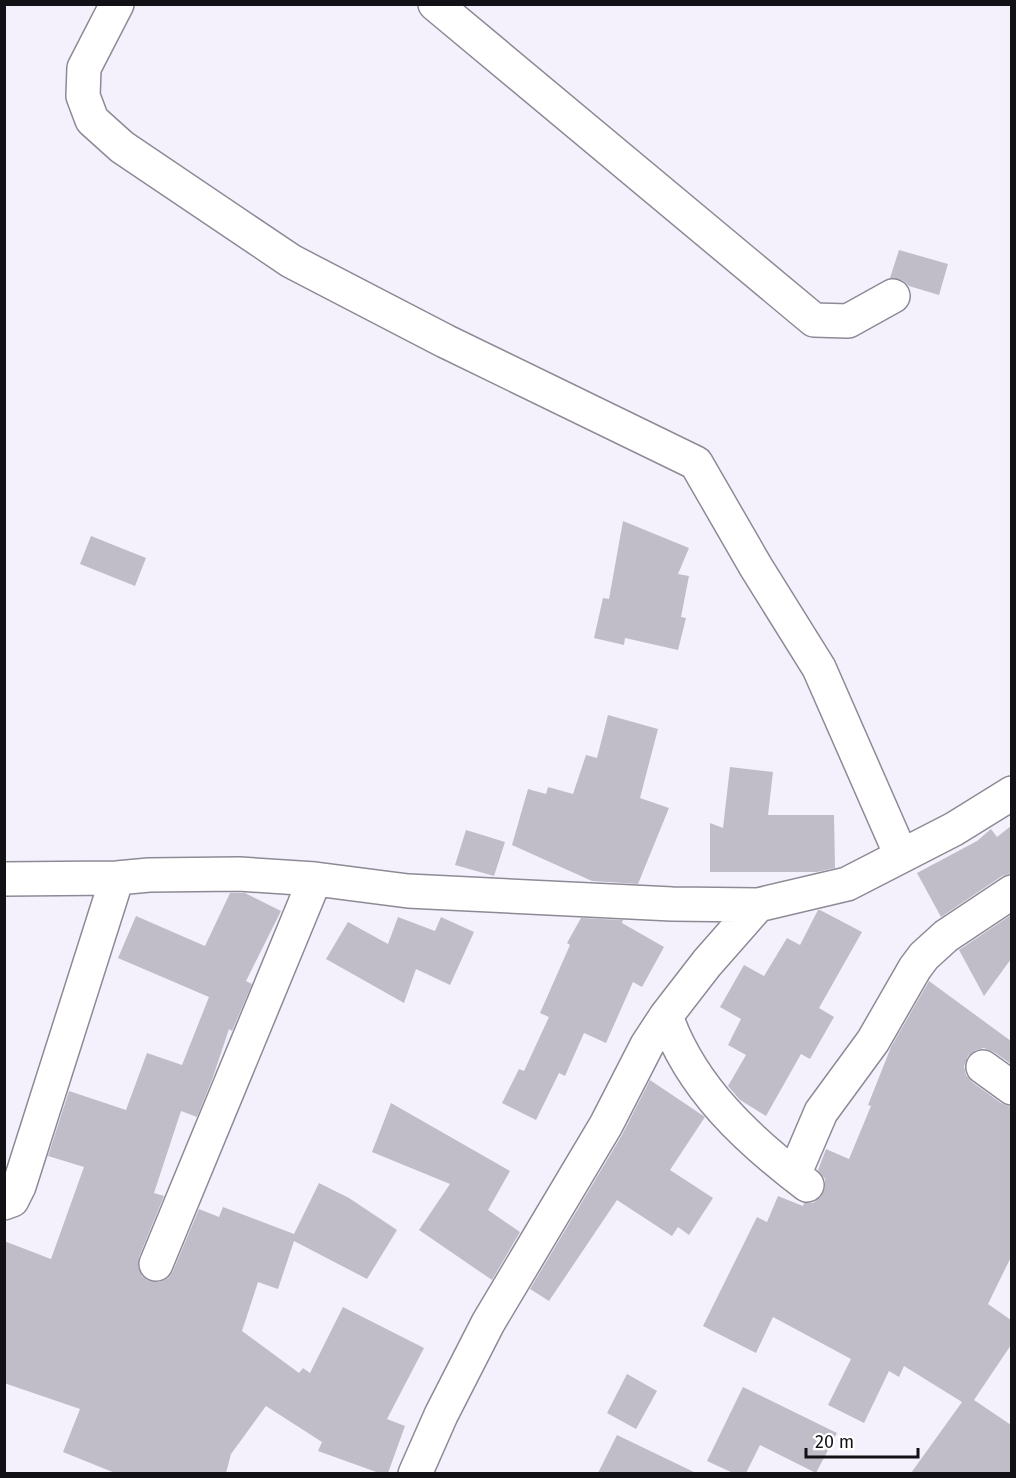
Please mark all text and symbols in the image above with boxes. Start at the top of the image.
scale bar [806,1421,918,1459]
text: 20 m [815,1431,854,1453]

